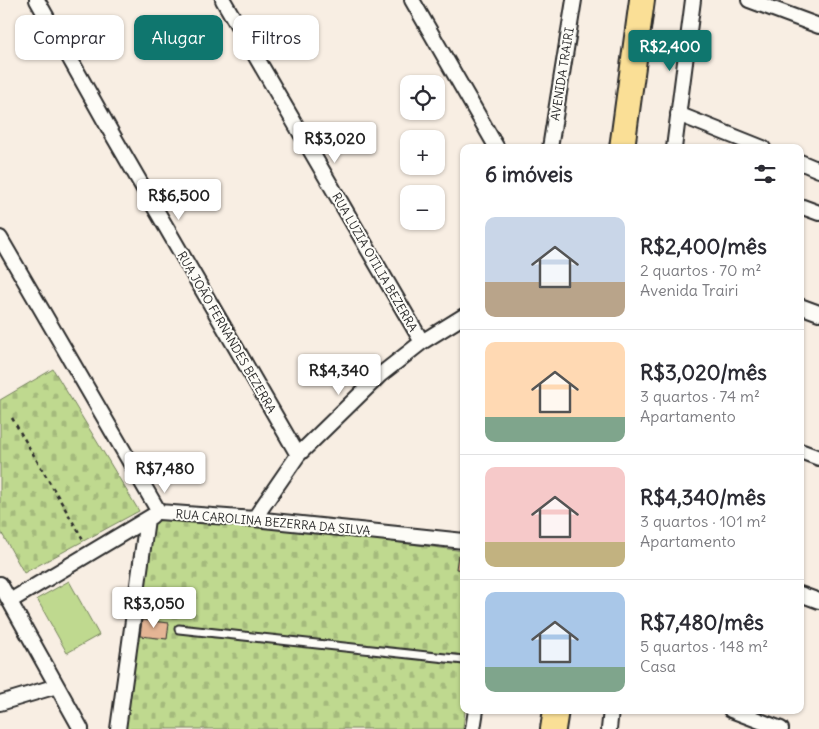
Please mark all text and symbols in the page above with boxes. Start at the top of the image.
chip: Comprar [15,15,124,60]
chip: Alugar [134,15,223,60]
chip: Filtros [233,15,319,60]
street label: AVENIDA TRAIRI [547,26,577,122]
pin: R$2,400 [624,30,716,72]
text: R$2,400 [639,36,701,56]
map controls [400,75,445,230]
button: locate [400,75,445,120]
pin: R$3,020 [289,121,381,164]
text: R$3,020 [304,128,366,148]
button: + [400,130,445,175]
icon: filters [751,160,779,188]
text: 6 imóveis [485,161,573,188]
pin: R$6,500 [133,178,225,221]
text: R$6,500 [148,185,210,205]
button: − [400,185,445,230]
street label: RUA LUZIA OTILIA BEZERRA [329,190,421,334]
text: R$2,400/mês [640,233,767,260]
icon: home [525,237,585,297]
street label: RUA JOÃO FERNANDES BEZERRA [174,248,280,416]
text: 2 quartos · 70 m² [640,260,761,280]
text: Avenida Trairi [640,280,738,300]
pin: R$4,340 [293,354,385,396]
text: R$3,020/mês [640,359,767,386]
text: R$4,340 [309,360,369,380]
icon: home [525,362,585,422]
text: 3 quartos · 74 m² [640,386,760,406]
text: Apartamento [640,406,736,426]
pin: R$7,480 [119,452,211,494]
text: R$7,480 [136,458,194,478]
text: R$4,340/mês [640,484,766,511]
icon: home [525,487,585,547]
street label: RUA CAROLINA BEZERRA DA SILVA [175,506,371,538]
text: 3 quartos · 101 m² [640,511,767,531]
text: Apartamento [640,531,736,551]
pin: R$3,050 [108,586,200,629]
text: R$3,050 [123,593,185,613]
text: R$7,480/mês [640,609,764,636]
icon: home [525,612,585,672]
text: 5 quartos · 148 m² [640,636,768,656]
text: Casa [640,656,676,676]

